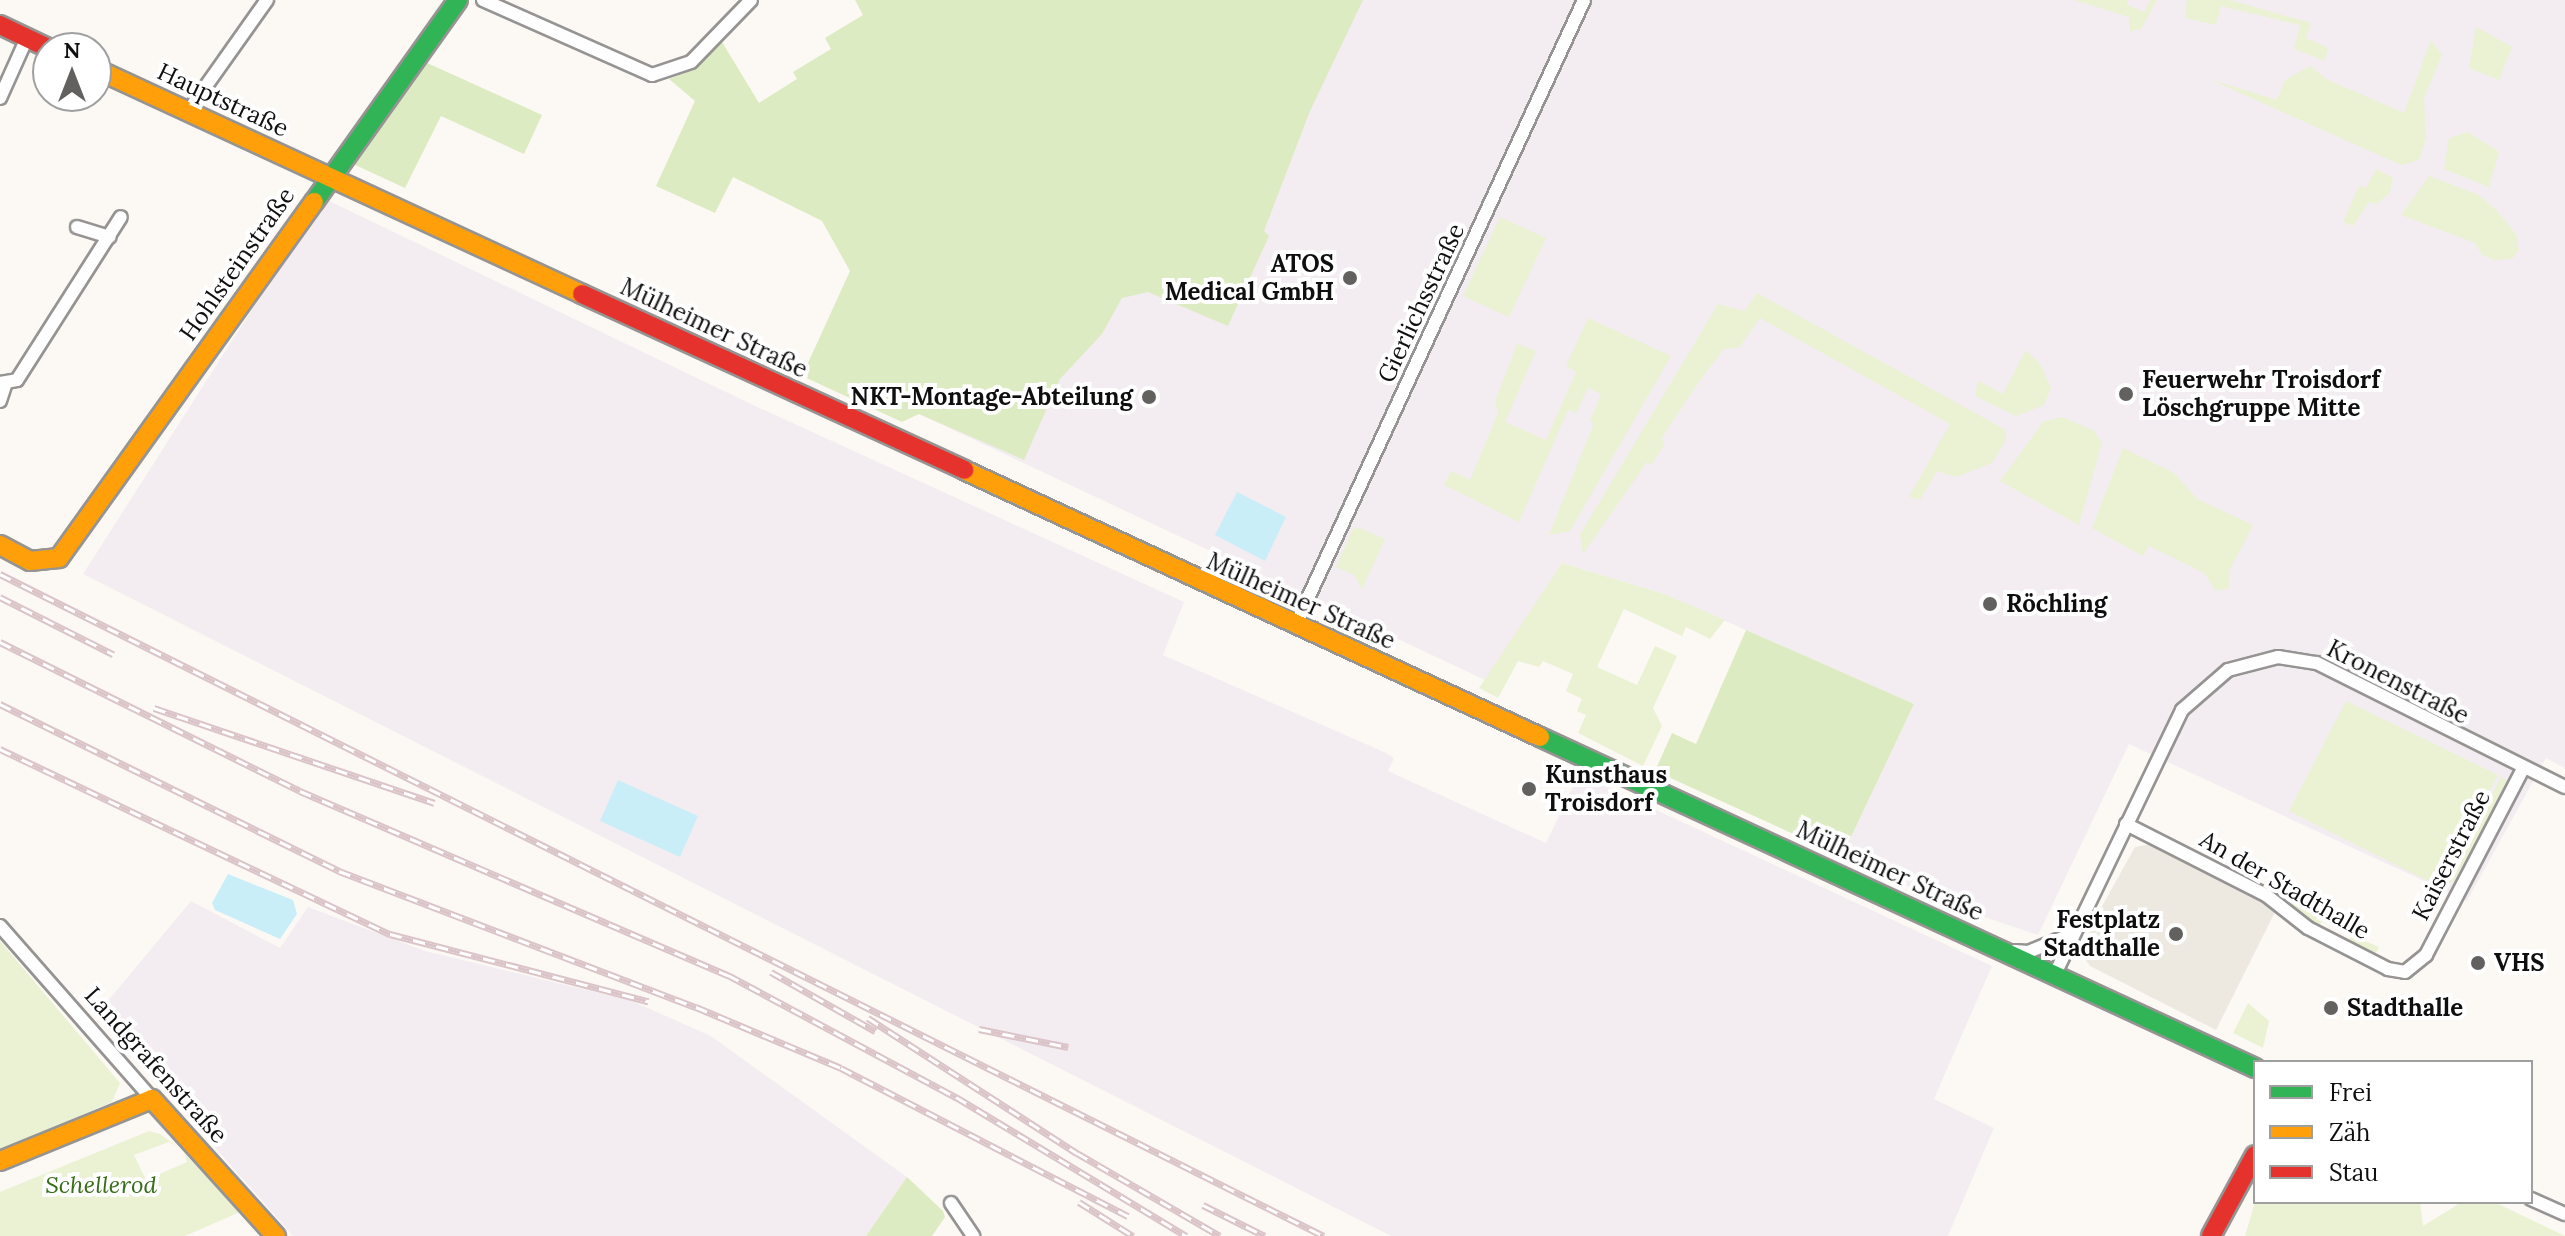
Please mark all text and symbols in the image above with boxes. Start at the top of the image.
north arrow [32,32,112,112]
text: N [63,36,81,64]
street label: Hauptstraße [153,57,293,143]
street label: Hohlsteinstraße [174,182,300,346]
street label: Gierlichsstraße [1372,219,1470,387]
place label: ATOS Medical GmbH [1165,250,1334,306]
marker: ATOS Medical GmbH [1341,269,1359,287]
street label: Mülheimer Straße [616,272,812,384]
place label: Feuerwehr Troisdorf Löschgruppe Mitte [2142,366,2380,422]
place label: NKT-Montage-Abteilung [851,383,1133,411]
marker: Feuerwehr Troisdorf Löschgruppe Mitte [2117,385,2135,403]
marker: NKT-Montage-Abteilung [1140,388,1158,406]
street label: Mülheimer Straße [1202,547,1400,655]
place label: Röchling [2006,590,2107,618]
marker: Röchling [1981,595,1999,613]
street label: Kronenstraße [2322,634,2474,730]
place label: Kunsthaus Troisdorf [1545,761,1667,817]
marker: Kunsthaus Troisdorf [1520,780,1538,798]
street label: Kaiserstraße [2406,785,2496,925]
street label: Mülheimer Straße [1792,815,1988,927]
street label: An der Stadthalle [2195,825,2375,945]
place label: Festplatz Stadthalle [2044,906,2160,962]
marker: Festplatz Stadthalle [2167,925,2185,943]
place label: VHS [2494,949,2545,977]
marker: VHS [2469,954,2487,972]
street label: Landgrafenstraße [79,981,233,1149]
place label: Stadthalle [2347,994,2463,1022]
marker: Stadthalle [2322,999,2340,1017]
legend [2253,1060,2533,1204]
text: Frei [2329,1077,2372,1108]
text: Zäh [2329,1117,2370,1148]
text: Stau [2329,1157,2378,1188]
park label: Schellerod [45,1171,157,1199]

